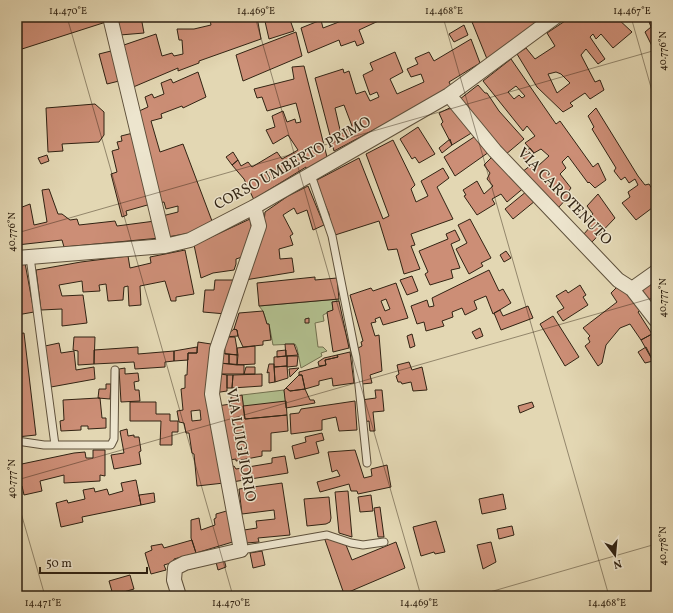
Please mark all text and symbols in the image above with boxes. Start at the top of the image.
text: 14.470°E [49,4,87,18]
text: 14.469°E [237,4,275,18]
text: 14.468°E [425,4,463,18]
text: 14.467°E [613,4,651,18]
text: 40.776°N [656,30,670,71]
street label: CORSO UMBERTO PRIMO [211,112,375,216]
street label: VIA CAROTENUTO [512,143,616,251]
text: 40.776°N [5,211,19,252]
text: 40.777°N [656,278,670,318]
street label: VIA LUIGI IORIO [220,387,260,504]
text: 40.777°N [5,459,19,499]
text: 40.778°N [656,526,670,566]
north arrow [595,535,635,575]
scale bar [40,549,147,575]
text: N [611,555,623,571]
text: 50 m [46,556,72,572]
text: 14.471°E [25,596,61,610]
text: 14.470°E [212,596,250,610]
text: 14.469°E [400,596,438,610]
text: 14.468°E [588,596,626,610]

